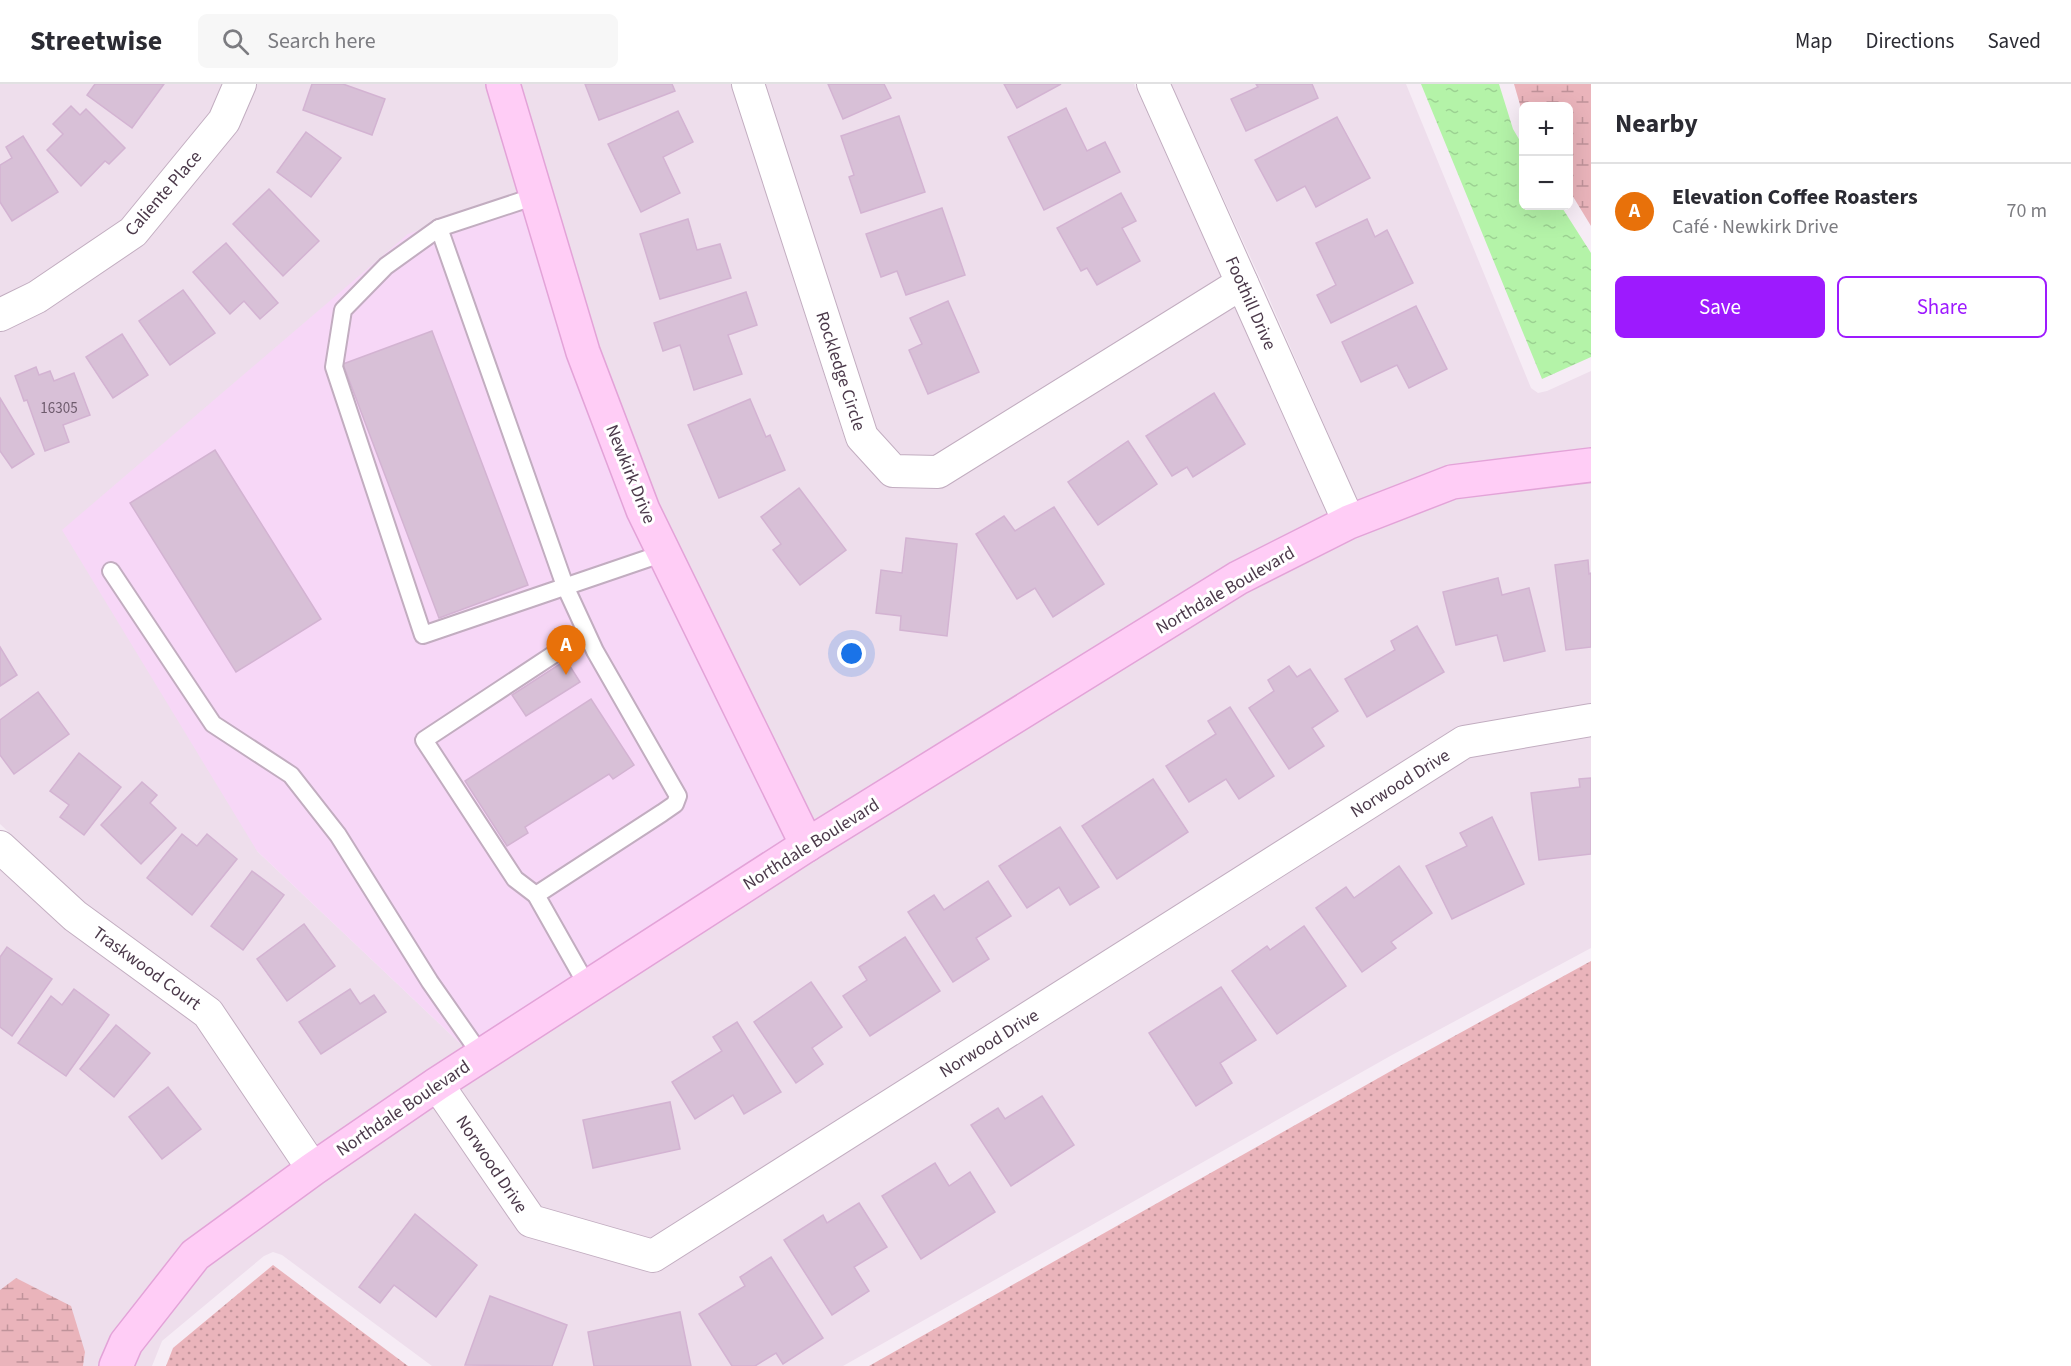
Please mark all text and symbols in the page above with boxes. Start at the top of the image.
search box [198,14,618,68]
text: Streetwise [30,21,162,61]
icon: search [219,25,252,58]
text: Search here [267,25,376,57]
text: Map [1795,26,1833,56]
text: Directions [1866,26,1954,56]
text: Saved [1987,26,2041,56]
map controls [1519,102,1573,210]
button: + [1519,102,1573,156]
text: Nearby [1615,105,1698,142]
street label: Caliente Place [119,145,208,242]
button: − [1519,156,1573,210]
text: Elevation Coffee Roasters [1672,181,1918,213]
text: A [1629,197,1640,225]
text: 70 m [2007,197,2047,225]
text: Café · Newkirk Drive [1672,213,1838,241]
street label: Foothill Drive [1219,252,1282,354]
button: Save [1615,276,1825,338]
button: Share [1837,276,2047,338]
street label: Rockledge Circle [809,308,872,434]
house number: 16305 [40,398,78,419]
street label: Newkirk Drive [599,421,662,527]
street label: Northdale Boulevard [1151,540,1299,640]
pin: A [546,626,586,675]
your location [837,639,866,668]
street label: Norwood Drive [1346,743,1455,824]
street label: Northdale Boulevard [738,792,884,897]
street label: Traskwood Court [87,921,206,1016]
street label: Norwood Drive [935,1003,1044,1084]
street label: Northdale Boulevard [331,1054,475,1163]
street label: Norwood Drive [450,1110,534,1218]

